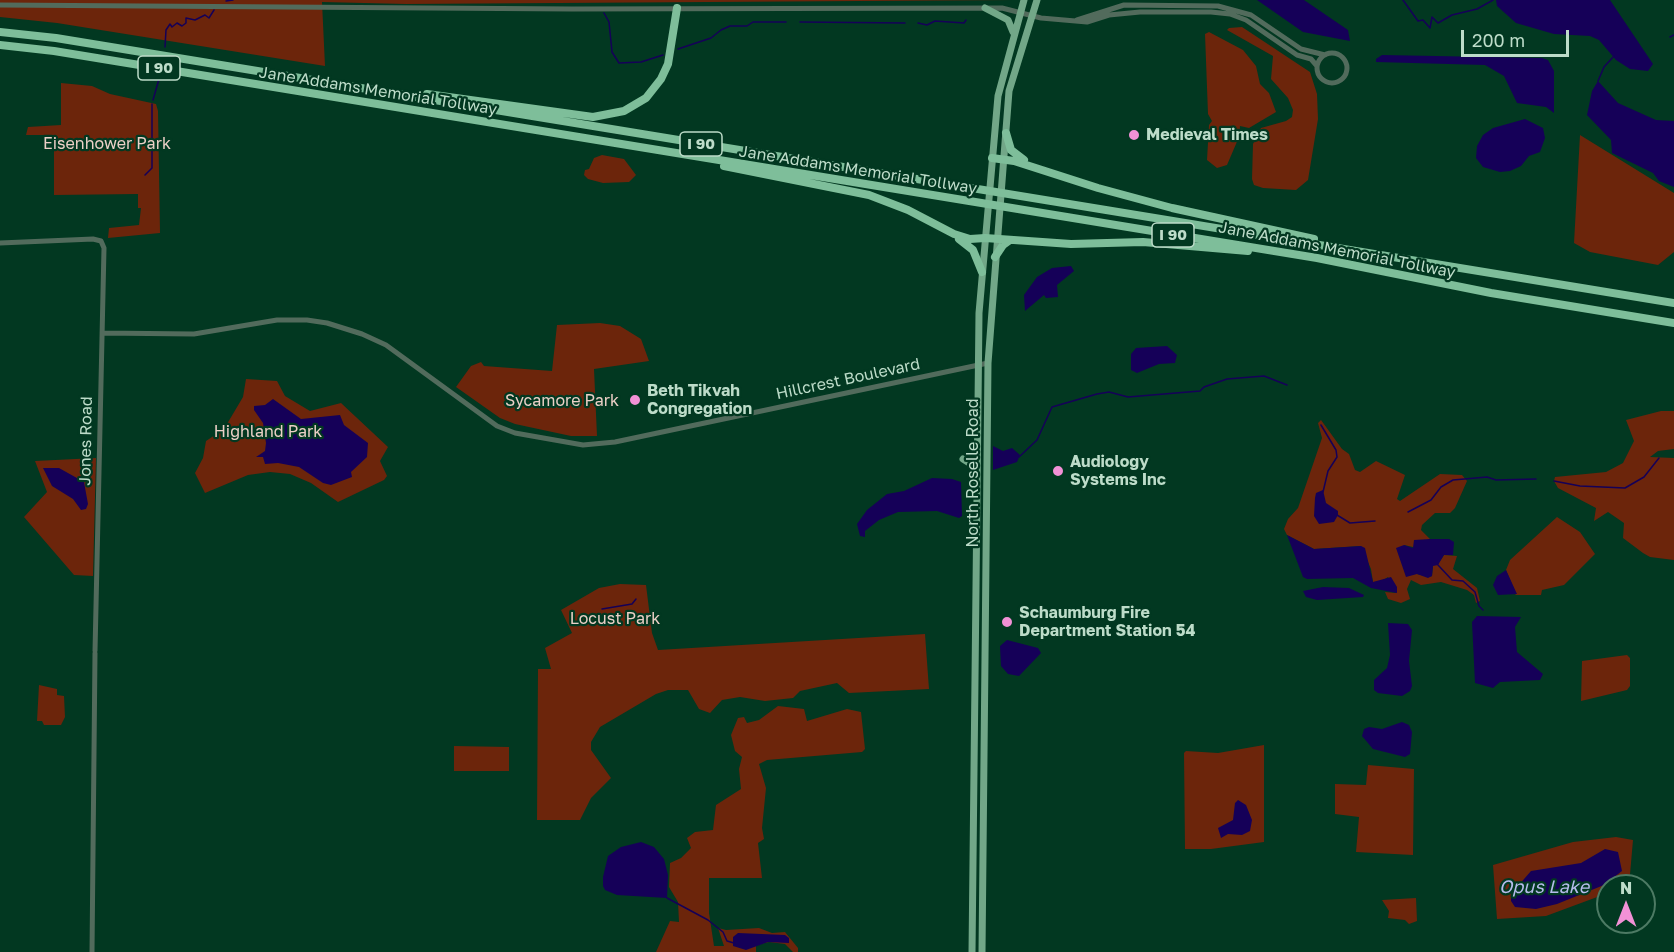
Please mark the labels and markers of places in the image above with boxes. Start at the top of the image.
place label: Medieval Times [1146,125,1268,145]
marker: Medieval Times [1127,128,1141,142]
place label: Beth Tikvah Congregation [647,381,752,419]
marker: Beth Tikvah Congregation [628,393,642,407]
place label: Audiology Systems Inc [1070,452,1166,490]
marker: Audiology Systems Inc [1051,464,1065,478]
place label: Schaumburg Fire Department Station 54 [1019,603,1196,641]
marker: Schaumburg Fire Department Station 54 [1000,615,1014,629]

